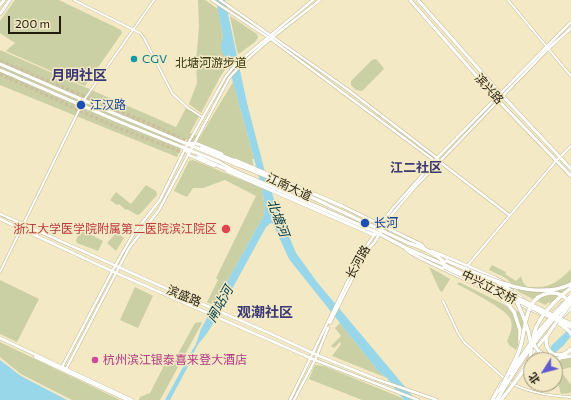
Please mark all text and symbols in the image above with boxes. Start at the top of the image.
scale bar [10,8,63,34]
text: 200 m [15,16,50,30]
place label: CGV [142,52,167,66]
marker: CGV [129,54,139,64]
park label: 北塘河游步道 [175,56,247,70]
district label: 月明社区 [51,67,107,83]
street label: 滨兴路 [472,71,506,107]
place label: 江汉路 [90,98,126,112]
marker: 江汉路 [75,99,87,111]
district label: 江二社区 [390,160,442,176]
street label: 江南大道 [264,170,314,204]
water label: 北塘河 [264,197,292,239]
place label: 长河 [374,216,398,230]
marker: 长河 [359,217,371,229]
place label: 浙江大学医学院附属第二医院滨江院区 [13,222,217,236]
marker: 浙江大学医学院附属第二医院滨江院区 [220,223,232,235]
street label: 长河路 [343,243,373,281]
street label: 中兴立交桥 [459,267,519,307]
street label: 滨盛路 [165,282,203,310]
water label: 闸站河 [204,283,236,325]
district label: 观潮社区 [237,304,293,320]
north arrow [523,352,563,392]
place label: 杭州滨江银泰喜来登大酒店 [103,353,247,367]
marker: 杭州滨江银泰喜来登大酒店 [90,355,100,365]
text: 北 [525,370,542,387]

